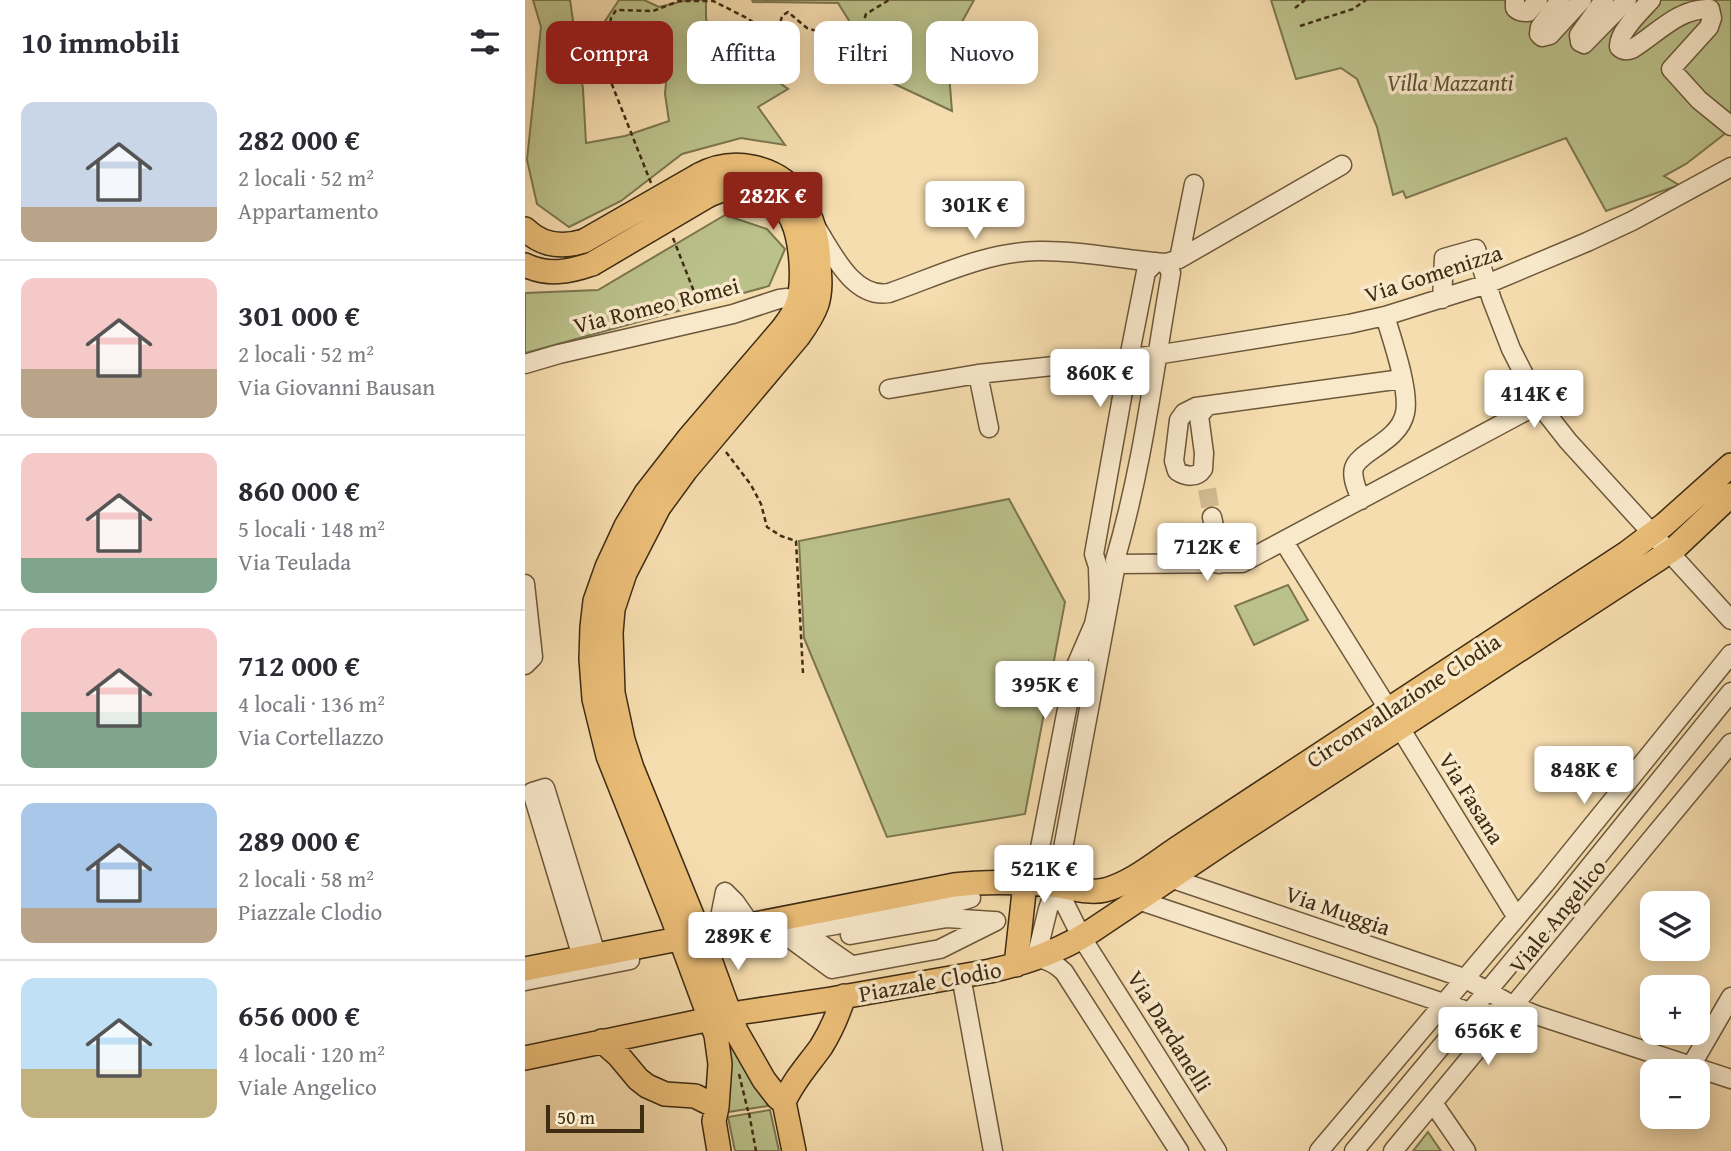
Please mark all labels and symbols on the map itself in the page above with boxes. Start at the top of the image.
park label: Villa Mazzanti [1387,66,1514,99]
pin: 282K € [716,173,830,232]
pin: 301K € [918,182,1032,241]
street label: Via Gomenizza [1360,235,1506,311]
street label: Via Romeo Romei [570,268,742,342]
pin: 860K € [1043,350,1157,409]
pin: 414K € [1477,370,1591,430]
pin: 712K € [1150,524,1264,583]
street label: Circonvallazione Clodia [1299,625,1507,775]
pin: 395K € [988,662,1102,721]
street label: Via Fasana [1431,746,1513,850]
pin: 848K € [1527,746,1641,806]
pin: 521K € [987,846,1101,905]
street label: Viale Angelico [1501,852,1613,980]
street label: Via Muggia [1281,877,1395,943]
pin: 289K € [681,912,795,972]
street label: Piazzale Clodio [856,952,1004,1010]
street label: Via Dardanelli [1120,964,1220,1098]
pin: 656K € [1431,1007,1545,1067]
scale bar [546,1102,644,1134]

